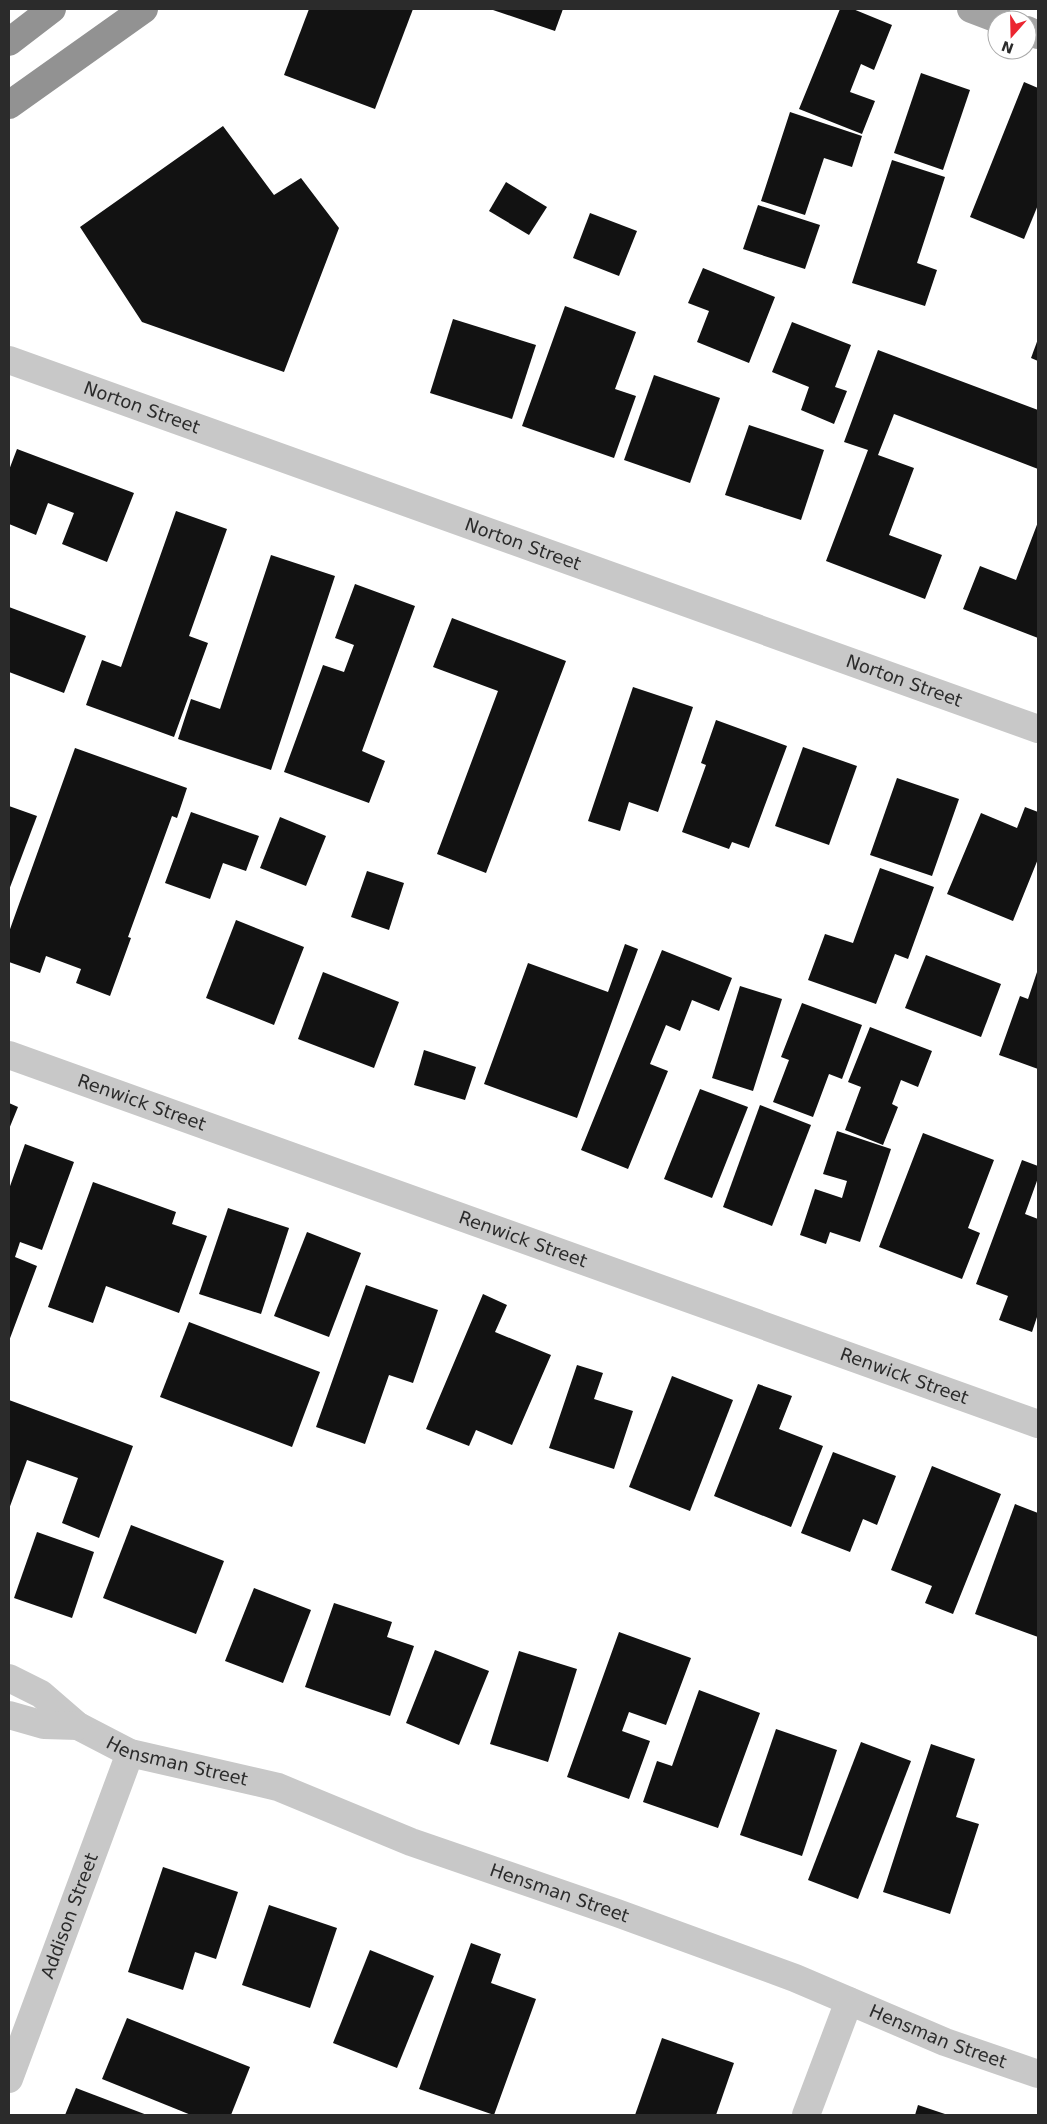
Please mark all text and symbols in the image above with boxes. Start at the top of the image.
north arrow [987,10,1037,60]
text: N [999,38,1016,57]
street label: Norton Street [81,377,203,438]
street label: Norton Street [462,513,584,574]
street label: Norton Street [843,650,965,711]
street label: Renwick Street [75,1069,209,1135]
street label: Renwick Street [456,1206,590,1271]
street label: Renwick Street [837,1343,971,1408]
street label: Hensman Street [103,1732,250,1790]
street label: Addison Street [36,1850,102,1981]
street label: Hensman Street [487,1859,632,1927]
street label: Hensman Street [866,2000,1009,2072]

